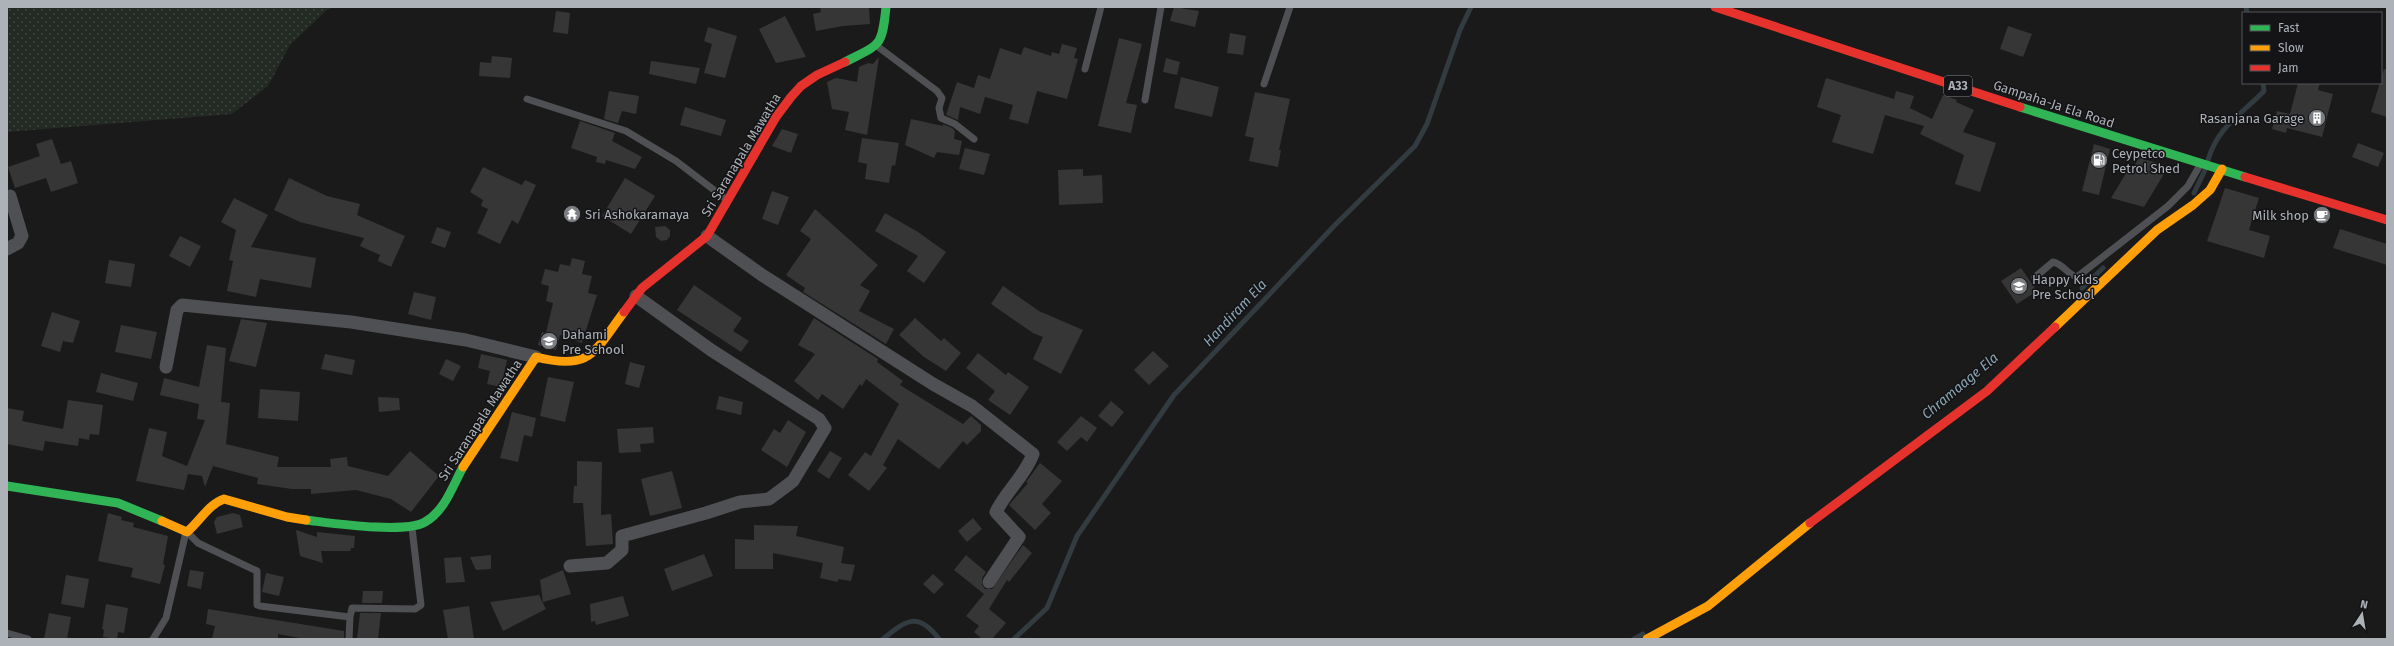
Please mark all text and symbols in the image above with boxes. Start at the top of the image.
legend [2242,12,2382,84]
text: Fast [2278,21,2300,35]
text: Slow [2278,41,2304,55]
text: Jam [2278,61,2298,75]
road number: A33 [1944,76,1972,96]
street label: Gampaha-Ja Ela Road [1992,77,2116,131]
street label: Sri Saranapala Mawatha [698,91,784,219]
building icon: Rasanjana Garage [2307,108,2327,128]
place label: Rasanjana Garage [2199,111,2304,126]
place label: Ceypetco Petrol Shed [2112,146,2180,176]
fuel station icon: Ceypetco Petrol Shed [2089,150,2109,170]
temple icon: Sri Ashokaramaya [562,204,582,224]
cafe icon: Milk shop [2312,205,2332,225]
place label: Sri Ashokaramaya [585,207,689,222]
place label: Milk shop [2252,208,2309,223]
place label: Happy Kids Pre School [2032,272,2098,302]
water label: Handiram Ela [1200,276,1270,350]
school or university icon: Happy Kids Pre School [2009,276,2029,296]
place label: Dahami Pre School [562,327,625,357]
school or university icon: Dahami Pre School [539,331,559,351]
water label: Chramaage Ela [1918,349,2002,423]
street label: Sri Saranapala Mawatha [435,357,525,483]
north arrow [2342,594,2382,634]
text: N [2359,598,2369,612]

